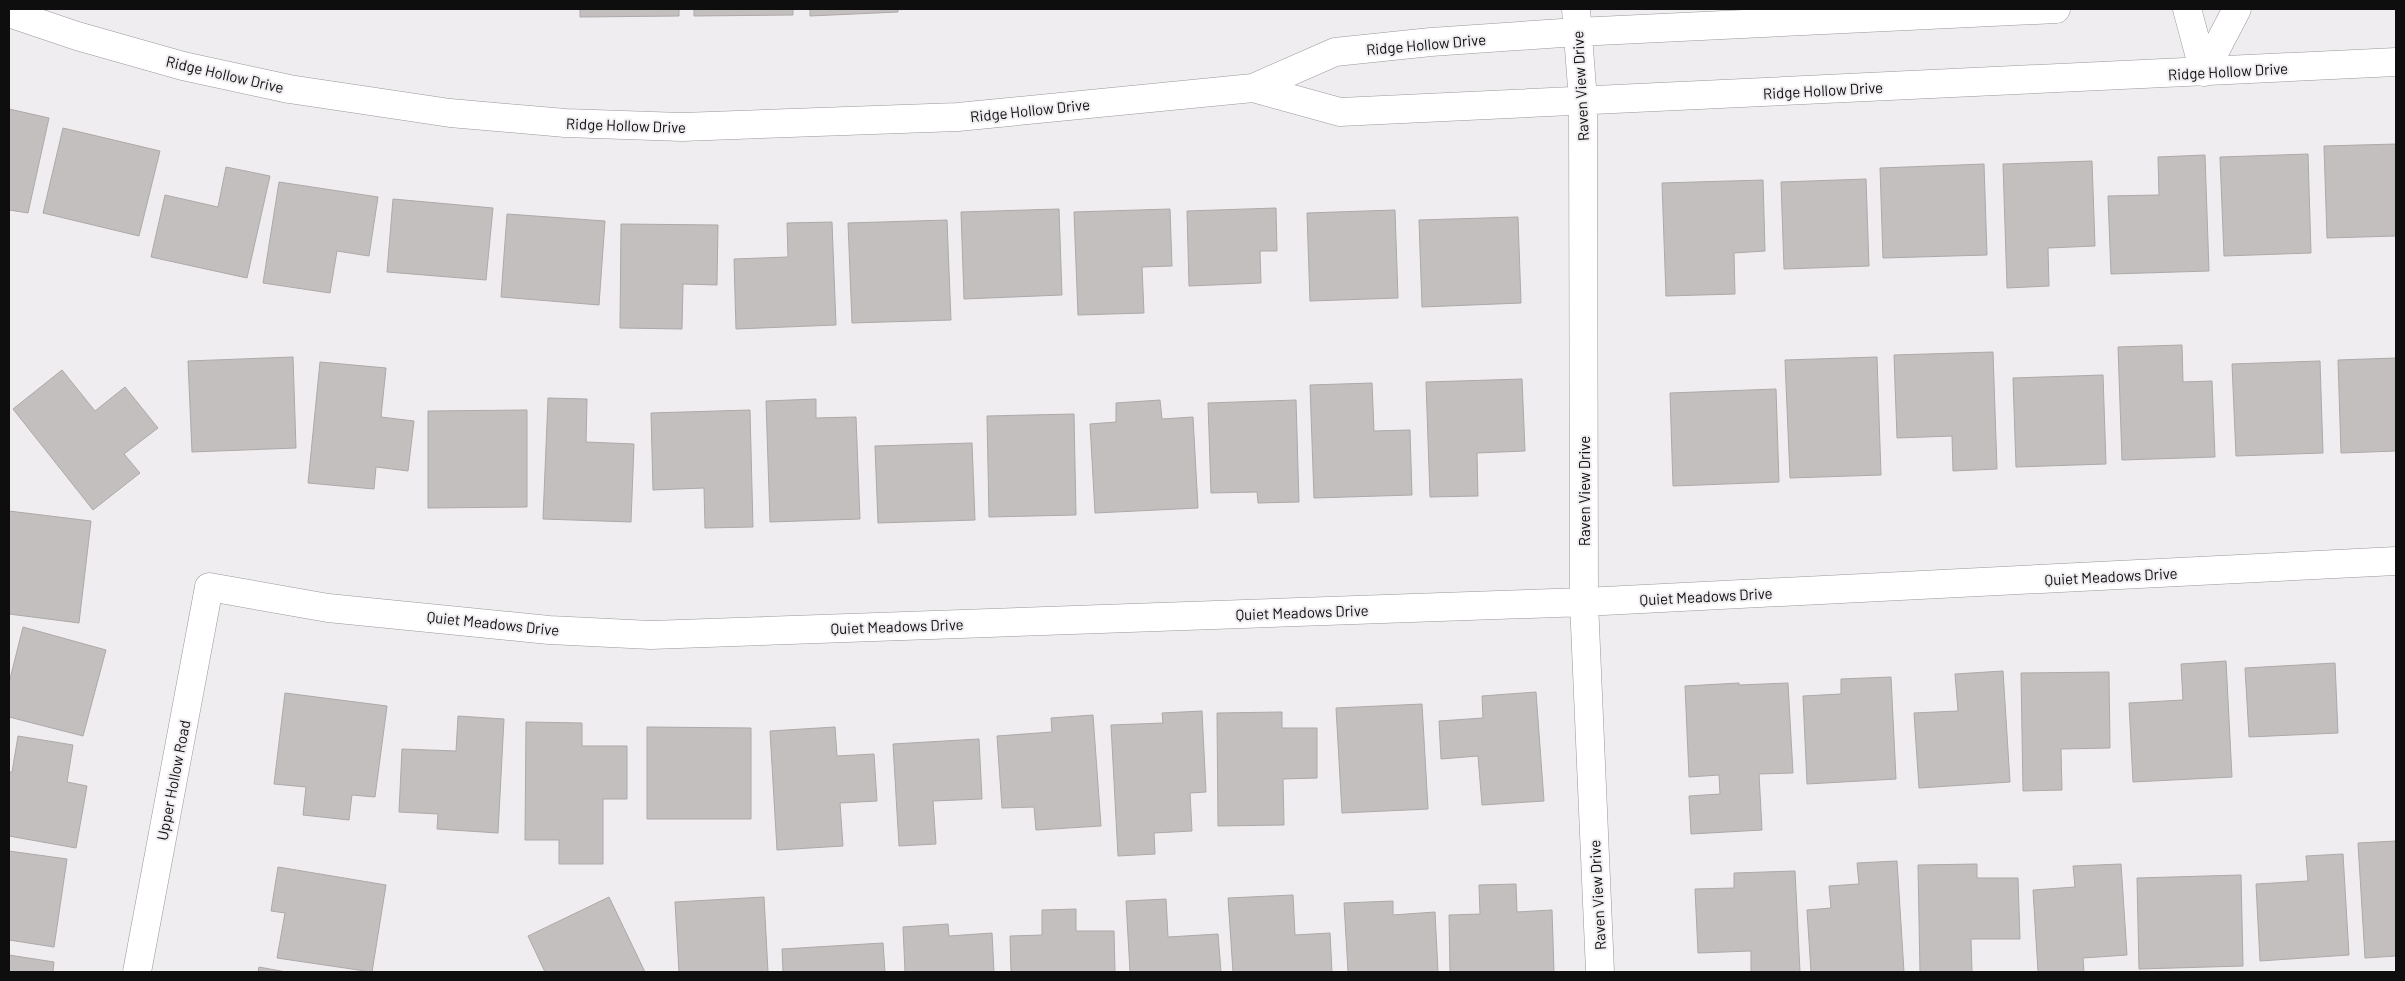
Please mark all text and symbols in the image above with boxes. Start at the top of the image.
street label: Ridge Hollow Drive [1365,30,1487,58]
street label: Raven View Drive [1568,30,1592,142]
street label: Ridge Hollow Drive [164,52,286,96]
street label: Ridge Hollow Drive [2168,59,2288,83]
street label: Ridge Hollow Drive [1763,78,1883,102]
street label: Ridge Hollow Drive [969,95,1091,125]
street label: Ridge Hollow Drive [566,114,686,136]
street label: Raven View Drive [1575,436,1593,546]
street label: Quiet Meadows Drive [2044,564,2178,588]
street label: Quiet Meadows Drive [1639,584,1773,608]
street label: Quiet Meadows Drive [1235,601,1369,623]
street label: Quiet Meadows Drive [426,607,560,639]
street label: Quiet Meadows Drive [830,615,964,637]
street label: Upper Hollow Road [152,718,194,842]
street label: Raven View Drive [1585,839,1609,951]

